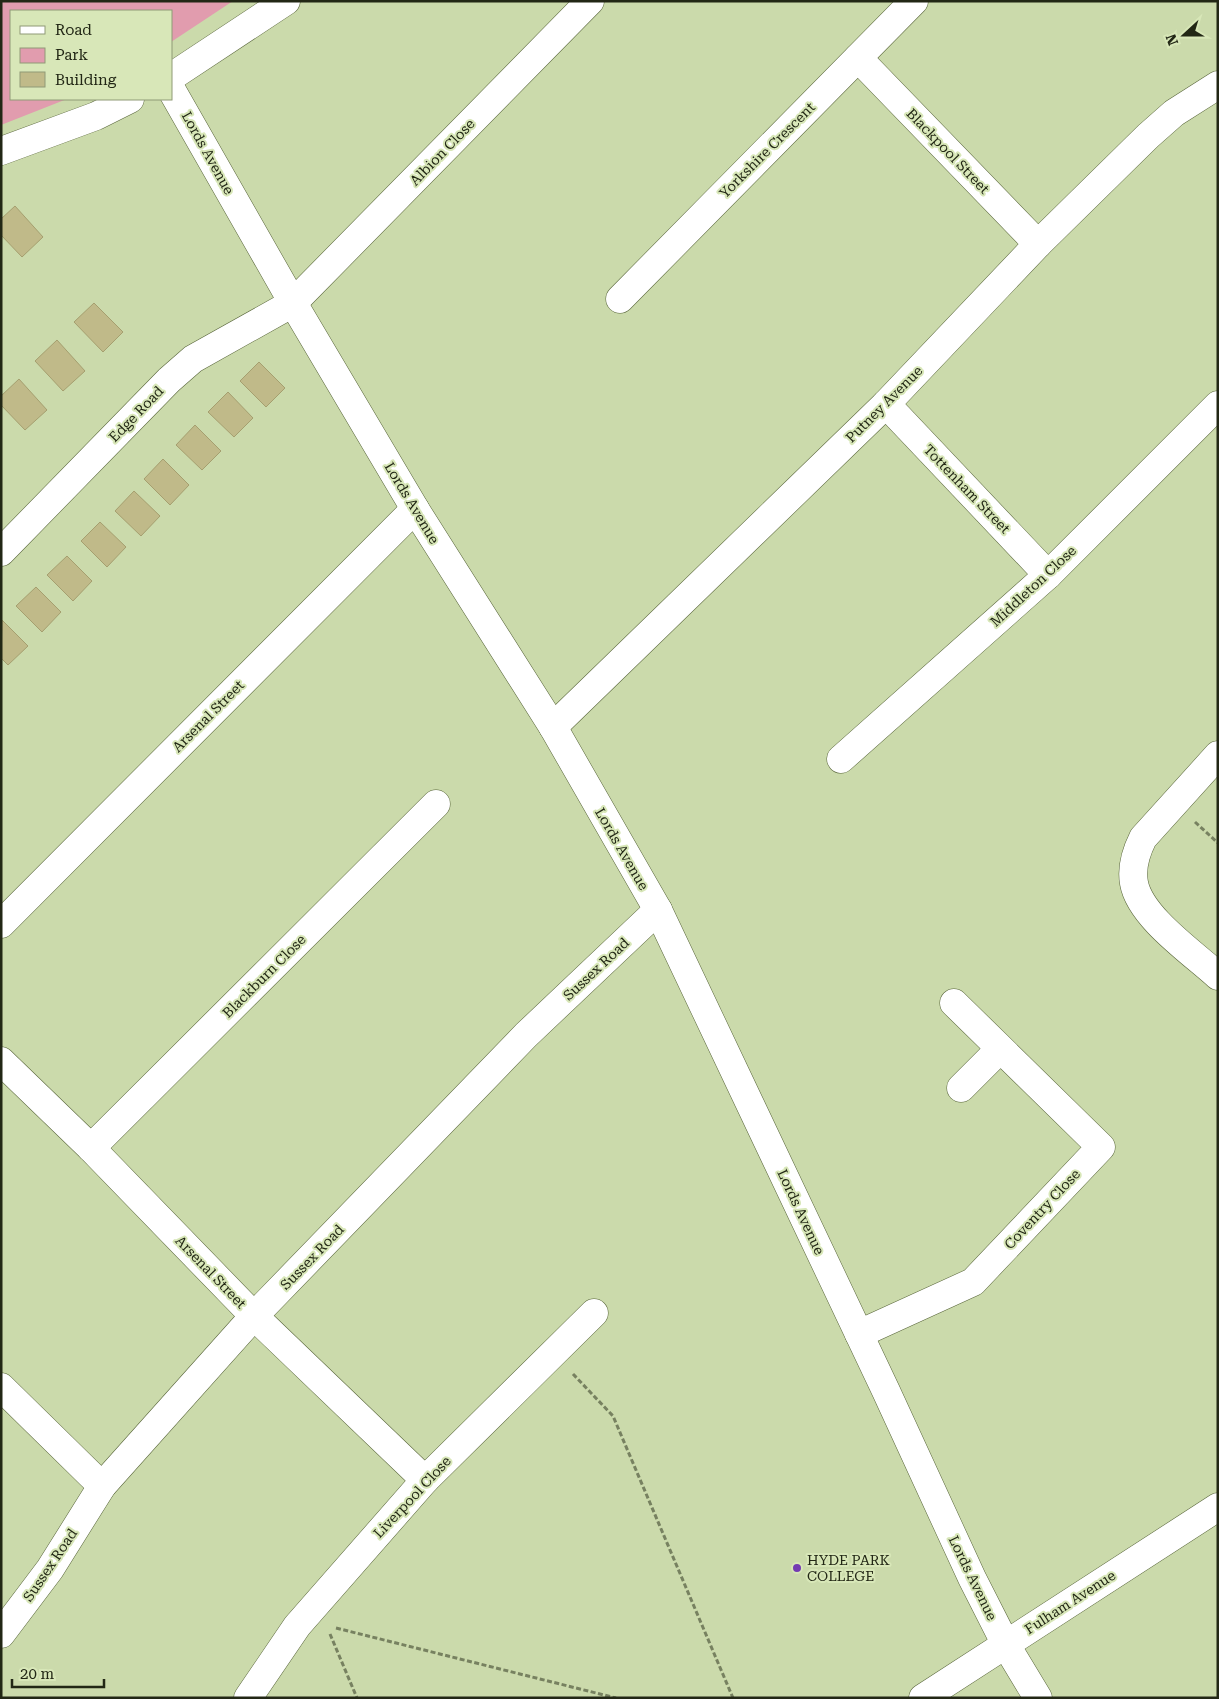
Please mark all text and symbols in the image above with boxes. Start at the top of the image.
legend [10,10,172,100]
north arrow [1159,10,1209,60]
text: Road [55,21,92,39]
text: N [1162,32,1181,48]
text: Park [55,46,89,64]
text: Building [55,71,117,89]
street label: Yorkshire Crescent [716,99,818,201]
street label: Blackpool Street [903,105,993,197]
street label: Lords Avenue [179,109,238,198]
street label: Albion Close [406,115,478,189]
street label: Putney Avenue [842,362,926,446]
street label: Edge Road [105,383,167,445]
street label: Tottenham Street [921,441,1013,537]
street label: Lords Avenue [381,459,443,547]
street label: Middleton Close [987,542,1079,630]
street label: Arsenal Street [169,677,247,755]
street label: Lords Avenue [592,805,652,893]
street label: Blackburn Close [219,931,309,1021]
street label: Sussex Road [560,934,632,1004]
street label: Coventry Close [1001,1166,1083,1252]
street label: Lords Avenue [774,1167,828,1257]
street label: Sussex Road [277,1221,347,1293]
street label: Arsenal Street [172,1232,250,1312]
street label: Liverpool Close [370,1453,454,1541]
street label: Sussex Road [20,1526,80,1604]
street label: Lords Avenue [946,1533,1001,1623]
place label: HYDE PARK COLLEGE [807,1552,890,1584]
marker: HYDE PARK COLLEGE [791,1562,803,1574]
street label: Fulham Avenue [1022,1567,1118,1637]
scale bar [12,1656,105,1688]
text: 20 m [20,1665,55,1683]

